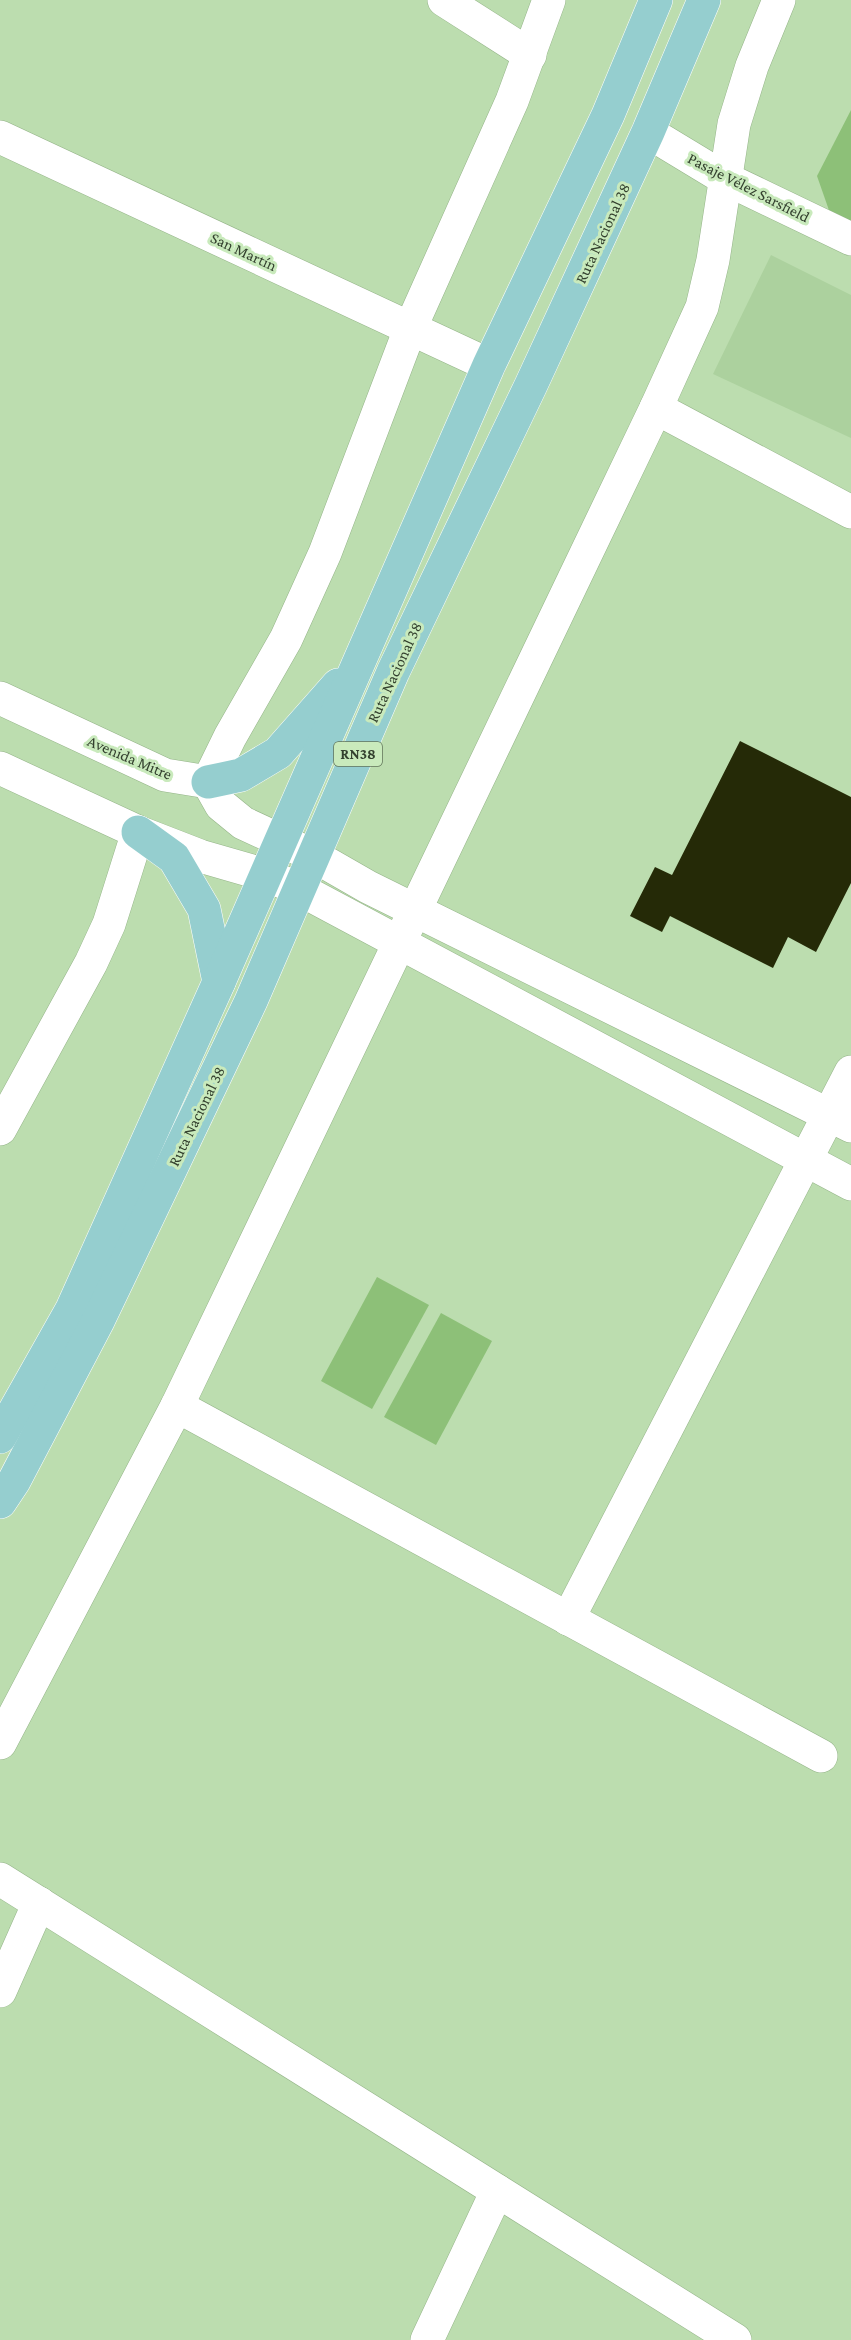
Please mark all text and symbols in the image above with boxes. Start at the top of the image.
street label: Pasaje Vélez Sarsfield [685,149,813,227]
street label: Ruta Nacional 38 [572,180,633,286]
street label: San Martín [208,229,280,274]
street label: Ruta Nacional 38 [364,619,425,725]
street label: Avenida Mitre [85,732,174,783]
road number: RN38 [334,742,382,766]
street label: Ruta Nacional 38 [165,1064,228,1169]

